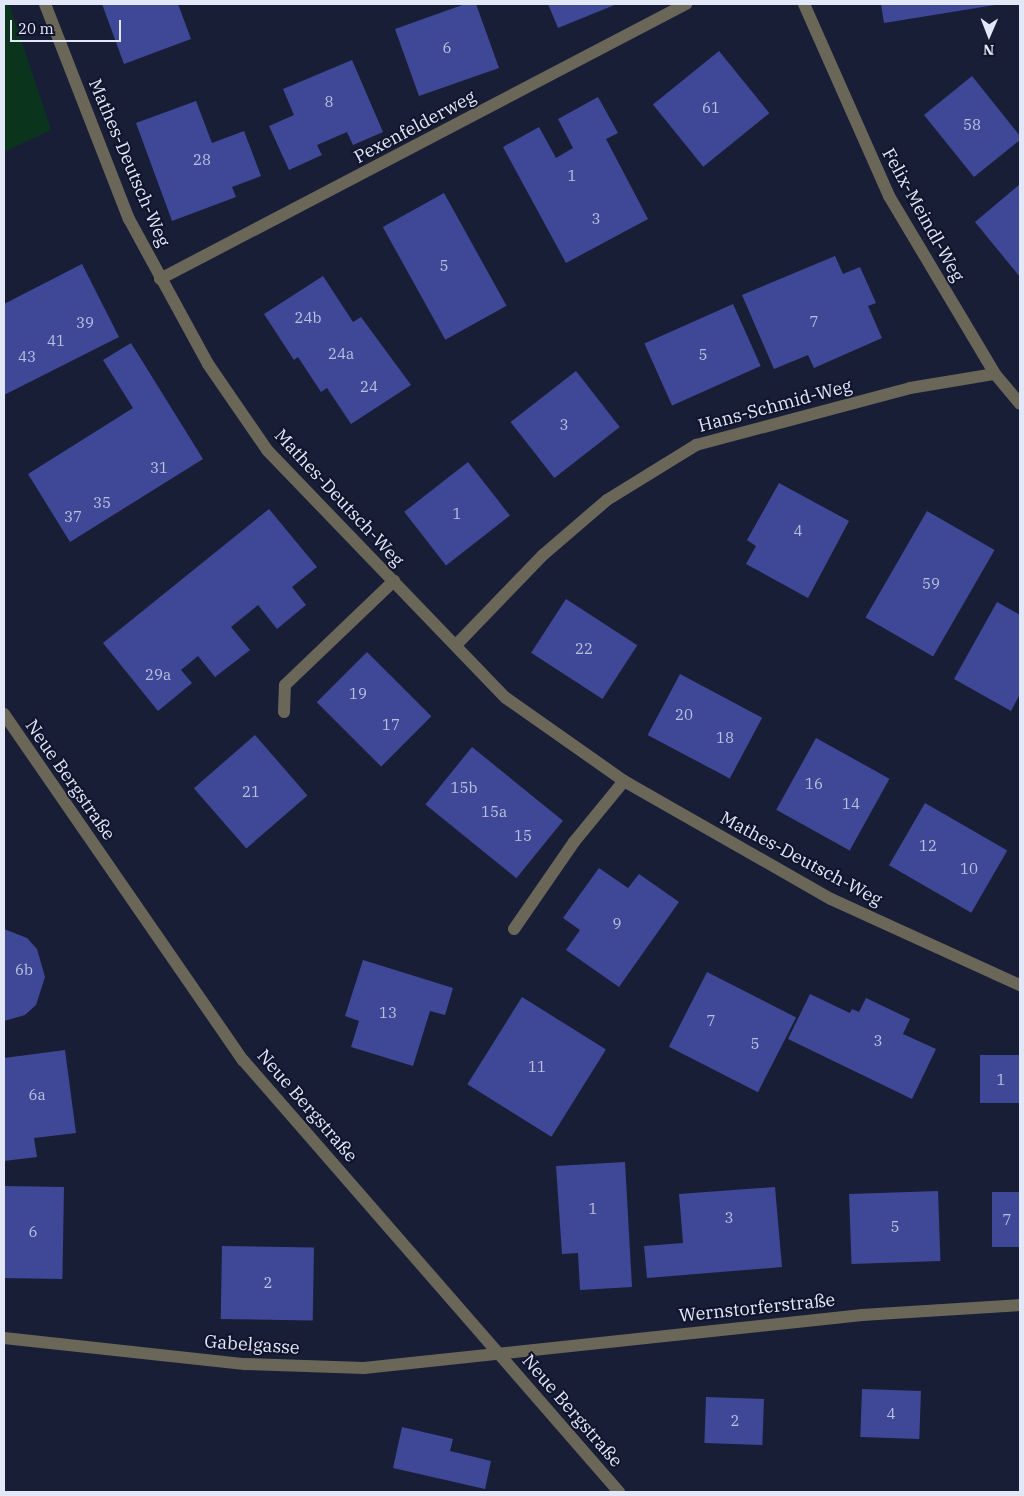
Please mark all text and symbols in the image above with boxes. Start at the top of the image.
scale bar [12,10,124,42]
north arrow [964,10,1014,60]
text: 20 m [18,19,54,38]
house number: 6 [443,39,451,57]
text: N [983,41,994,59]
street label: Mathes-Deutsch-Weg [84,76,174,250]
street label: Pexenfelderweg [350,86,480,168]
house number: 8 [325,93,333,111]
house number: 61 [702,99,720,117]
house number: 58 [963,116,981,134]
street label: Felix-Meindl-Weg [877,144,969,286]
house number: 28 [193,151,211,169]
house number: 1 [568,167,576,185]
house number: 3 [592,210,600,228]
house number: 5 [440,257,448,275]
house number: 24b [295,309,321,327]
house number: 7 [810,313,818,331]
house number: 39 [76,314,94,332]
house number: 41 [47,332,65,350]
house number: 24a [328,345,354,363]
house number: 5 [699,346,707,364]
house number: 43 [18,348,36,366]
street label: Hans-Schmid-Weg [696,375,854,437]
house number: 24 [360,378,378,396]
house number: 3 [560,416,568,434]
street label: Mathes-Deutsch-Weg [270,425,408,571]
house number: 31 [150,459,168,477]
house number: 35 [93,494,111,512]
house number: 1 [453,505,461,523]
house number: 37 [64,508,82,526]
house number: 4 [794,522,802,540]
house number: 59 [922,575,940,593]
house number: 22 [575,640,593,658]
house number: 29a [145,666,171,684]
house number: 19 [349,685,367,703]
house number: 20 [675,706,693,724]
street label: Neue Bergstraße [20,716,120,844]
house number: 17 [382,716,400,734]
house number: 18 [716,729,734,747]
house number: 16 [805,775,823,793]
house number: 15b [451,779,477,797]
house number: 21 [242,783,260,801]
house number: 14 [842,795,860,813]
house number: 15a [481,803,507,821]
street label: Mathes-Deutsch-Weg [716,807,886,911]
house number: 15 [514,827,532,845]
house number: 12 [919,837,937,855]
house number: 10 [960,860,978,878]
house number: 9 [613,915,621,933]
house number: 6b [15,961,33,979]
house number: 13 [379,1004,397,1022]
house number: 7 [707,1012,715,1030]
house number: 3 [874,1032,882,1050]
house number: 5 [751,1035,759,1053]
street label: Neue Bergstraße [252,1045,362,1167]
house number: 11 [528,1058,546,1076]
house number: 1 [997,1071,1005,1089]
house number: 6a [28,1086,46,1104]
house number: 1 [589,1200,597,1218]
house number: 3 [725,1209,733,1227]
house number: 7 [1003,1211,1011,1229]
house number: 5 [891,1218,899,1236]
house number: 6 [29,1223,37,1241]
house number: 2 [264,1274,272,1292]
street label: Wernstorferstraße [678,1289,836,1327]
street label: Gabelgasse [204,1331,300,1359]
street label: Neue Bergstraße [517,1350,627,1472]
house number: 4 [887,1405,895,1423]
house number: 2 [731,1412,739,1430]

